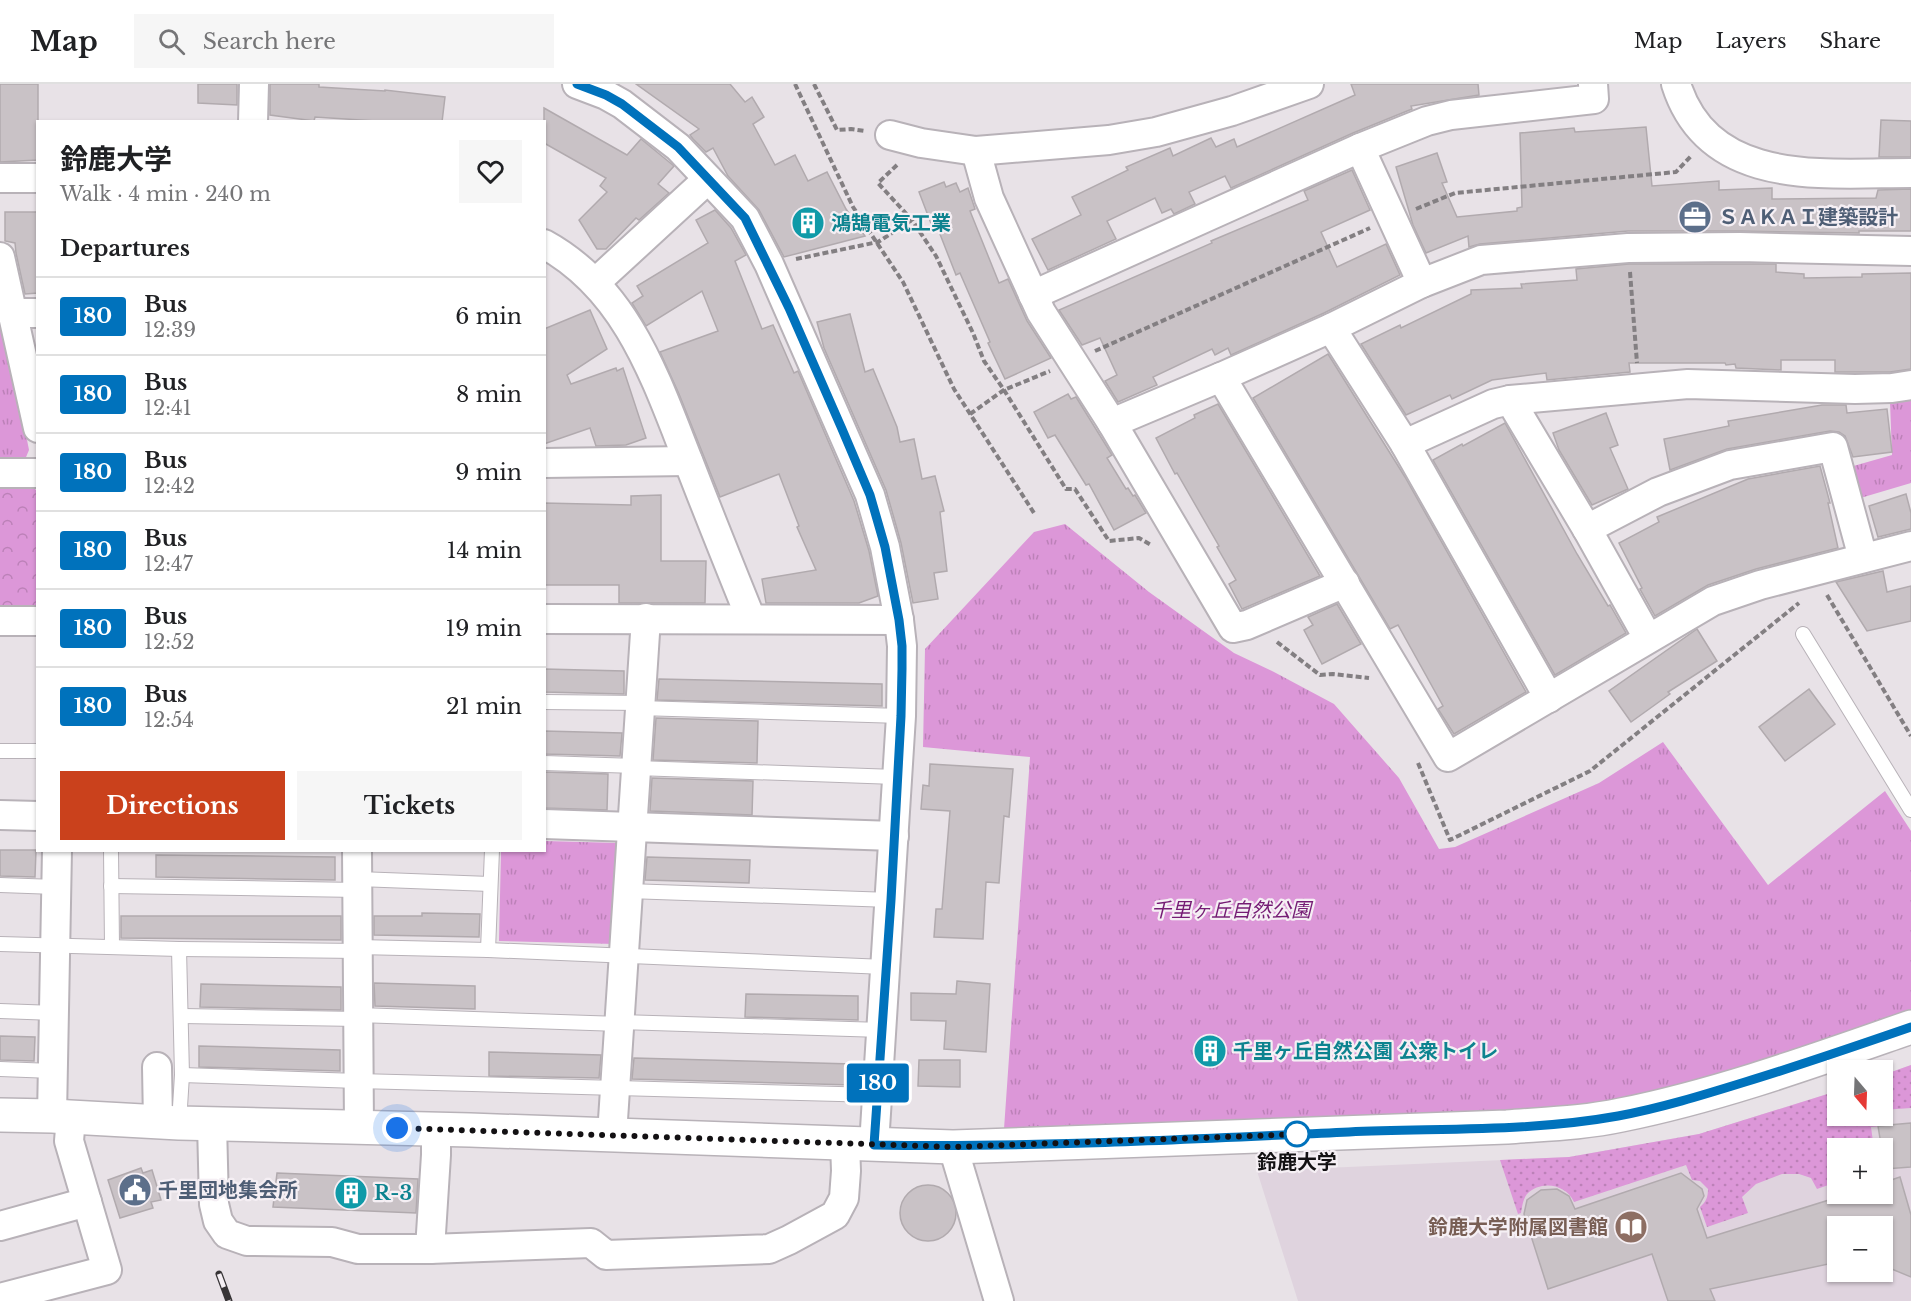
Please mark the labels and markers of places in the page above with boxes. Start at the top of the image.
office icon: ＳＡＫＡＩ建築設計 [1677,199,1713,235]
building icon: 鴻鵠電気工業 [790,205,826,241]
place label: ＳＡＫＡＩ建築設計 [1718,205,1898,229]
place label: 鴻鵠電気工業 [831,211,951,235]
building icon: 千里ヶ丘自然公園 公衆トイレ [1192,1033,1228,1069]
place label: 千里ヶ丘自然公園 公衆トイレ [1233,1039,1498,1063]
marker: 鈴鹿大学 [1284,1121,1310,1147]
place label: 鈴鹿大学 [1257,1150,1337,1174]
public building icon: 千里団地集会所 [117,1172,153,1208]
building icon: R-3 [333,1175,369,1211]
place label: 千里団地集会所 [158,1178,298,1202]
place label: R-3 [374,1181,412,1205]
library icon: 鈴鹿大学附属図書館 [1613,1209,1649,1245]
place label: 鈴鹿大学附属図書館 [1428,1215,1608,1239]

